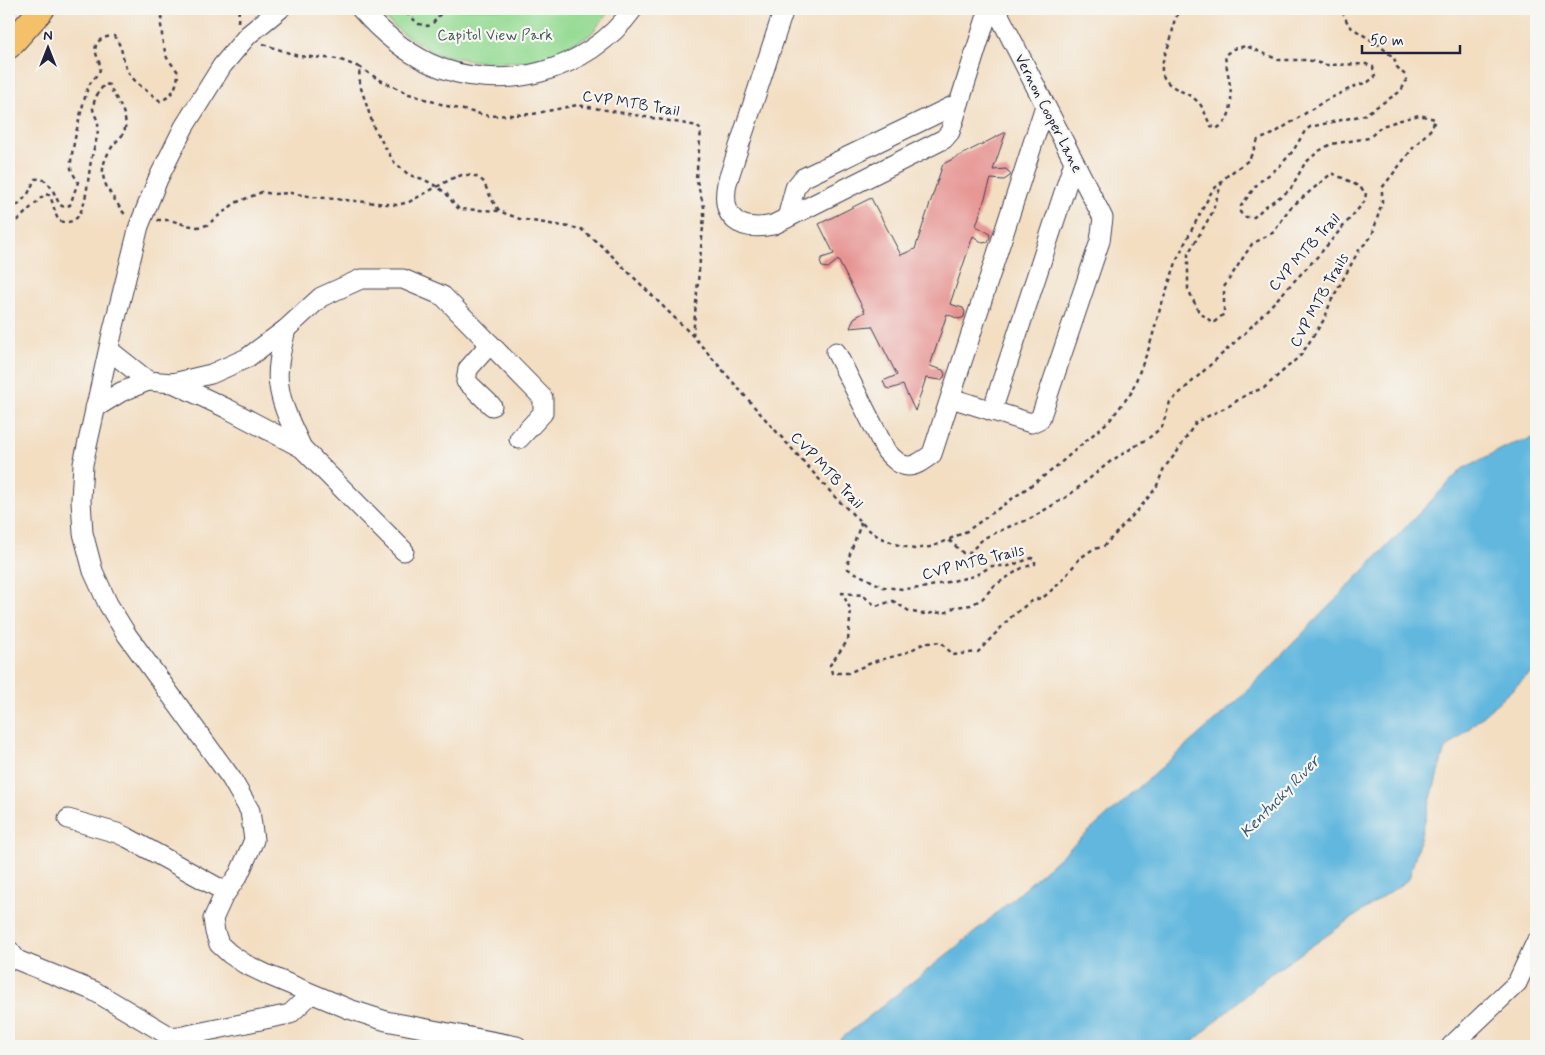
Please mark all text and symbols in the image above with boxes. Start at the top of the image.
north arrow [22,22,72,72]
scale bar [1362,22,1460,54]
park label: Capitol View Park [437,26,553,46]
text: N [43,27,53,45]
text: 50 m [1370,31,1404,51]
street label: Vernon Cooper Lane [1010,51,1087,176]
street label: CVP MTB Trail [581,86,681,122]
street label: CVP MTB Trail [1265,210,1345,296]
street label: CVP MTB Trails [1286,250,1354,351]
street label: CVP MTB Trail [786,428,867,513]
street label: CVP MTB Trails [920,541,1027,585]
water label: Kentucky River [1236,750,1326,843]

